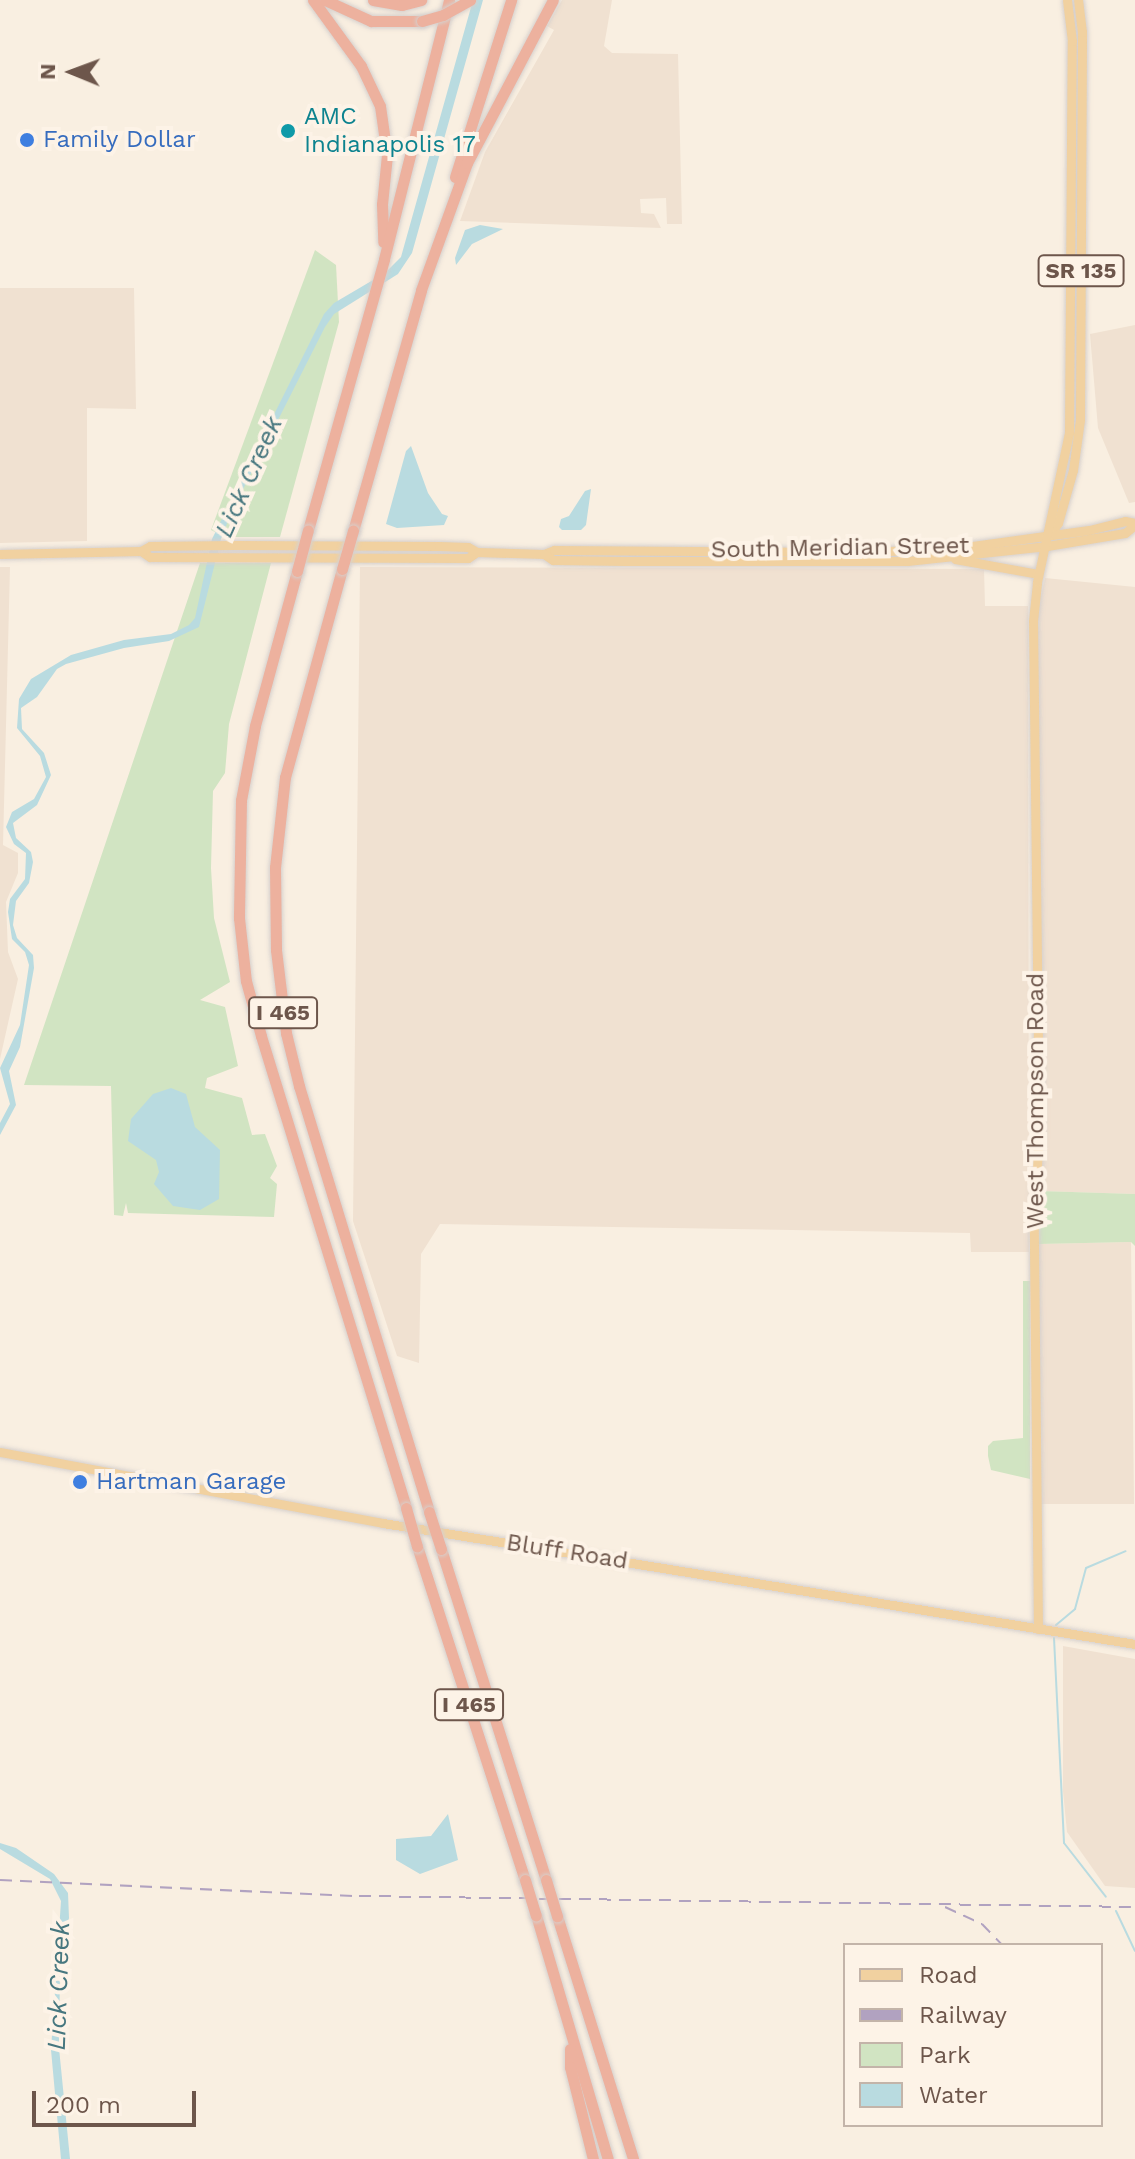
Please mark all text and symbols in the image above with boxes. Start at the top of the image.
north arrow [32,32,112,112]
text: N [35,63,60,80]
place label: AMC Indianapolis 17 [304,103,476,159]
marker: AMC Indianapolis 17 [279,122,297,140]
place label: Family Dollar [43,126,196,154]
marker: Family Dollar [18,131,36,149]
road number: SR 135 [1037,253,1125,289]
water label: Lick Creek [208,411,290,543]
street label: South Meridian Street [711,531,969,565]
street label: West Thompson Road [1022,973,1050,1229]
road number: I 465 [247,995,319,1031]
place label: Hartman Garage [96,1468,286,1496]
marker: Hartman Garage [71,1473,89,1491]
street label: Bluff Road [504,1528,630,1576]
road number: I 465 [433,1687,505,1723]
water label: Lick Creek [41,1921,77,2051]
legend [843,1943,1103,2127]
text: Road [919,1961,978,1989]
text: Railway [919,2001,1007,2029]
text: Park [919,2041,971,2069]
scale bar [36,2075,200,2125]
text: Water [919,2081,988,2109]
text: 200 m [46,2091,121,2119]

